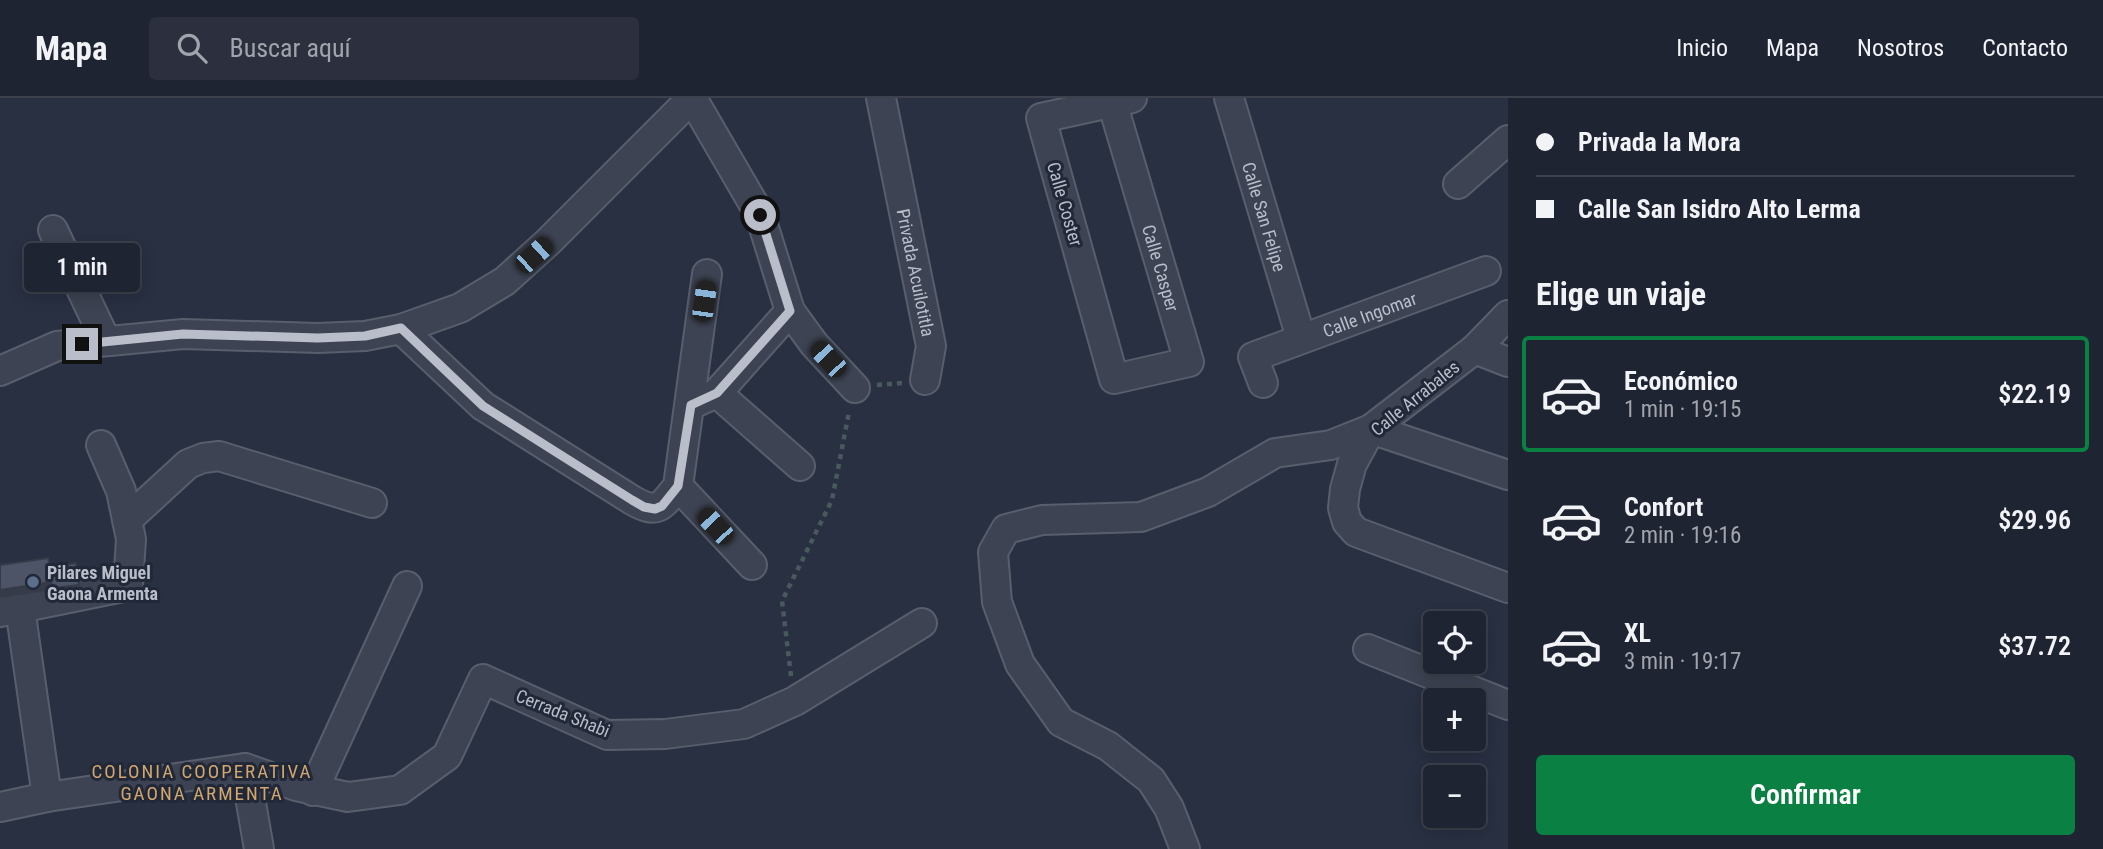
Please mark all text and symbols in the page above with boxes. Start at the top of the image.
search box [149,17,639,80]
text: Mapa [35,29,107,68]
icon: search [173,29,211,67]
text: Buscar aquí [229,33,351,63]
text: Inicio [1676,34,1728,62]
text: Mapa [1766,34,1819,62]
text: Nosotros [1857,34,1944,62]
text: Contacto [1982,34,2068,62]
text: Privada la Mora [1578,127,1741,157]
street label: Calle Coster [1043,160,1087,249]
street label: Calle San Felipe [1238,160,1291,274]
text: Calle San Isidro Alto Lerma [1578,194,1861,224]
route start [744,199,776,231]
street label: Privada Acuilotitla [893,207,939,338]
street label: Calle Casper [1138,222,1184,314]
car [512,233,557,277]
callout: 1 min [24,243,140,292]
text: 1 min [57,254,107,281]
text: Elige un viaje [1536,275,1706,313]
car [691,279,718,323]
street label: Calle Ingomar [1320,287,1420,341]
route end [66,328,98,360]
car [806,336,851,382]
street label: Calle Arrabales [1367,356,1463,440]
icon: car [1540,363,1603,426]
text: Económico [1624,366,1738,396]
text: $22.19 [1998,379,2071,409]
text: 1 min · 19:15 [1624,396,1741,423]
icon: car [1540,489,1603,552]
text: Confort [1624,492,1703,522]
car [693,503,738,549]
text: $29.96 [1998,505,2071,535]
text: 2 min · 19:16 [1624,522,1741,549]
place label: Pilares Miguel Gaona Armenta [47,562,158,604]
marker: Pilares Miguel Gaona Armenta [25,574,41,590]
map controls [1423,611,1486,828]
button: locate [1423,611,1486,674]
icon: car [1540,615,1603,678]
text: XL [1624,618,1651,648]
text: $37.72 [1998,631,2071,661]
text: 3 min · 19:17 [1624,648,1741,675]
street label: Cerrada Shabi [513,685,613,741]
button: + [1423,688,1486,751]
button: Confirmar [1536,755,2075,835]
district label: COLONIA COOPERATIVA GAONA ARMENTA [91,760,313,805]
button: − [1423,765,1486,828]

